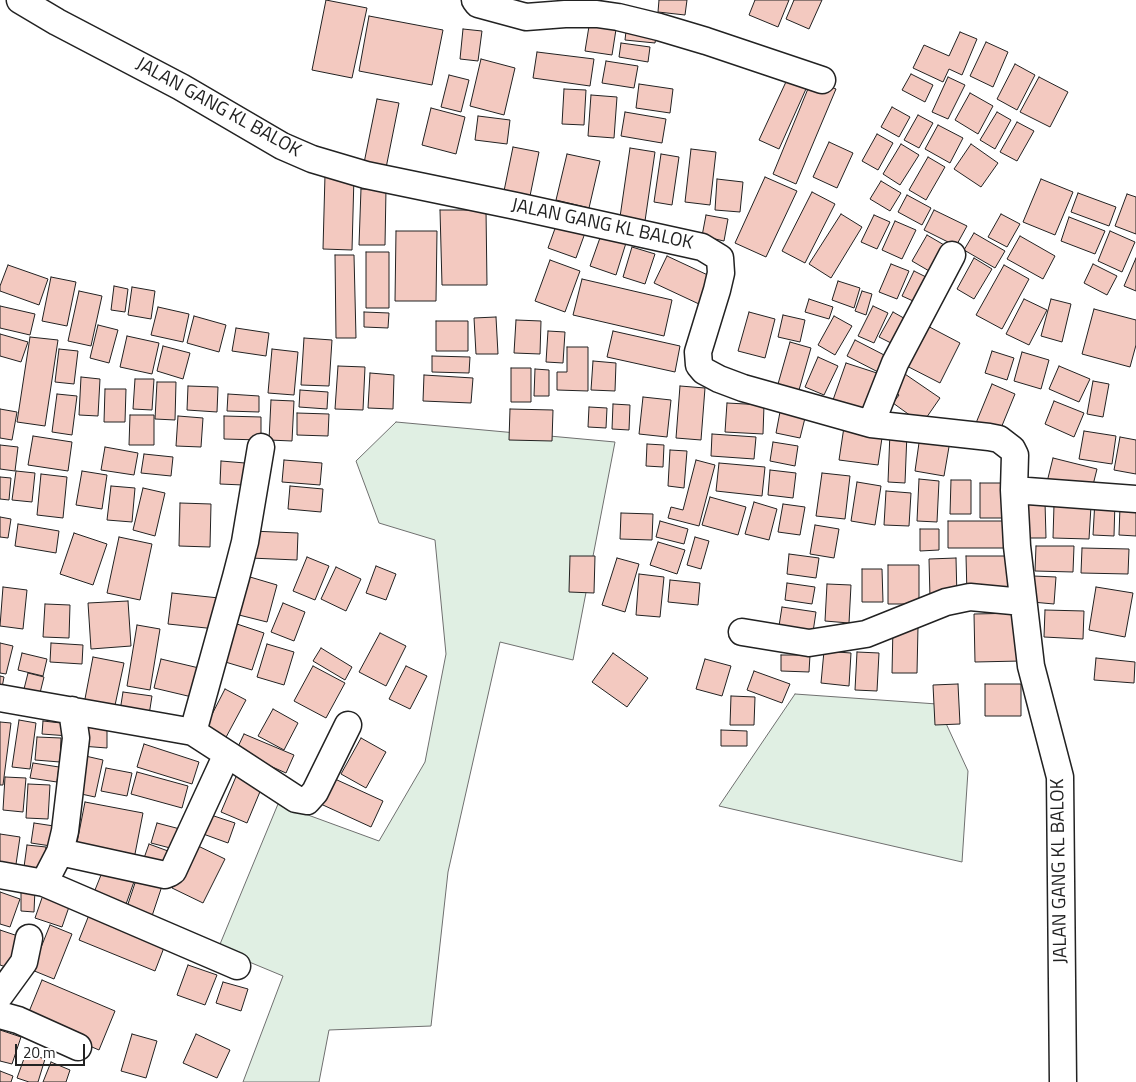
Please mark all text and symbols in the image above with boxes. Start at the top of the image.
street label: JALAN GANG KL BALOK [132,53,304,163]
street label: JALAN GANG KL BALOK [509,195,695,255]
street label: JALAN GANG KL BALOK [1047,778,1073,964]
scale bar [18,1034,88,1066]
text: 20 m [23,1041,56,1064]

